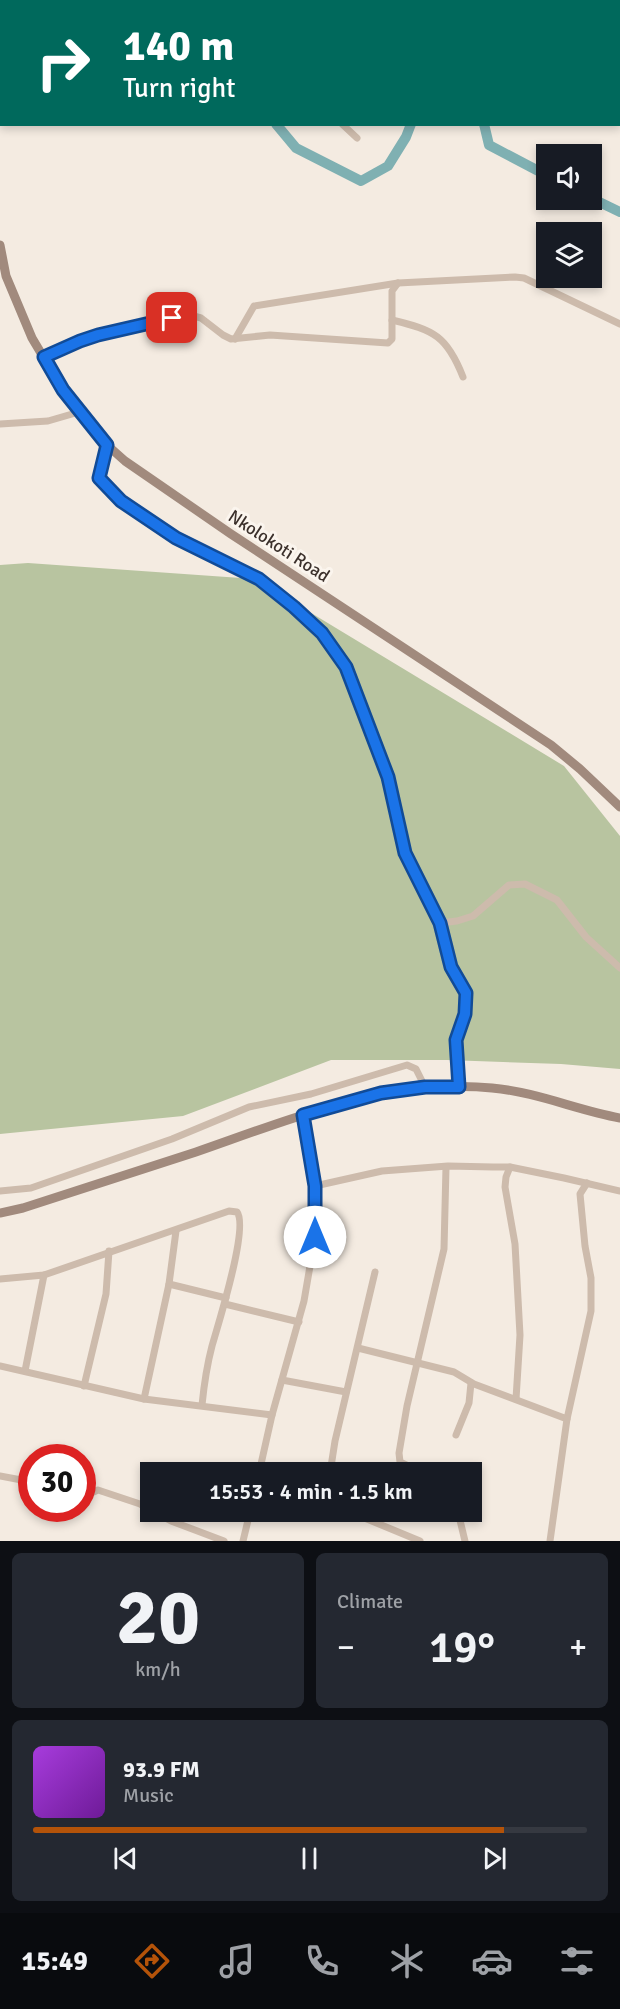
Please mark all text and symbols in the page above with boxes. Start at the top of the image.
text: 140 m [123,21,234,72]
icon: right [24,24,102,102]
text: Turn right [123,72,236,105]
map controls [536,144,602,288]
button: sound [536,144,602,210]
button: layers [536,222,602,288]
pin [146,292,197,343]
icon: arrive [155,301,188,334]
street label: Nkolokoti Road [224,505,334,587]
position arrow [283,1205,347,1269]
speed limit sign: 30 [18,1444,96,1522]
text: 15:53 · 4 min · 1.5 km [209,1478,413,1505]
text: 20 [116,1570,200,1666]
text: Climate [337,1589,403,1614]
text: 19° [429,1620,495,1675]
text: − [337,1627,355,1668]
text: + [569,1627,587,1668]
text: km/h [135,1657,181,1682]
text: 93.9 FM [123,1756,200,1783]
text: Music [123,1783,174,1808]
icon: previous [109,1842,142,1875]
icon: pause [293,1842,326,1875]
icon: next [478,1842,511,1875]
icon: directions [131,1940,173,1982]
icon: music [216,1940,258,1982]
icon: phone [301,1940,343,1982]
icon: climate [386,1940,428,1982]
icon: car [471,1940,513,1982]
icon: filters [556,1940,598,1982]
text: 15:49 [22,1945,88,1978]

